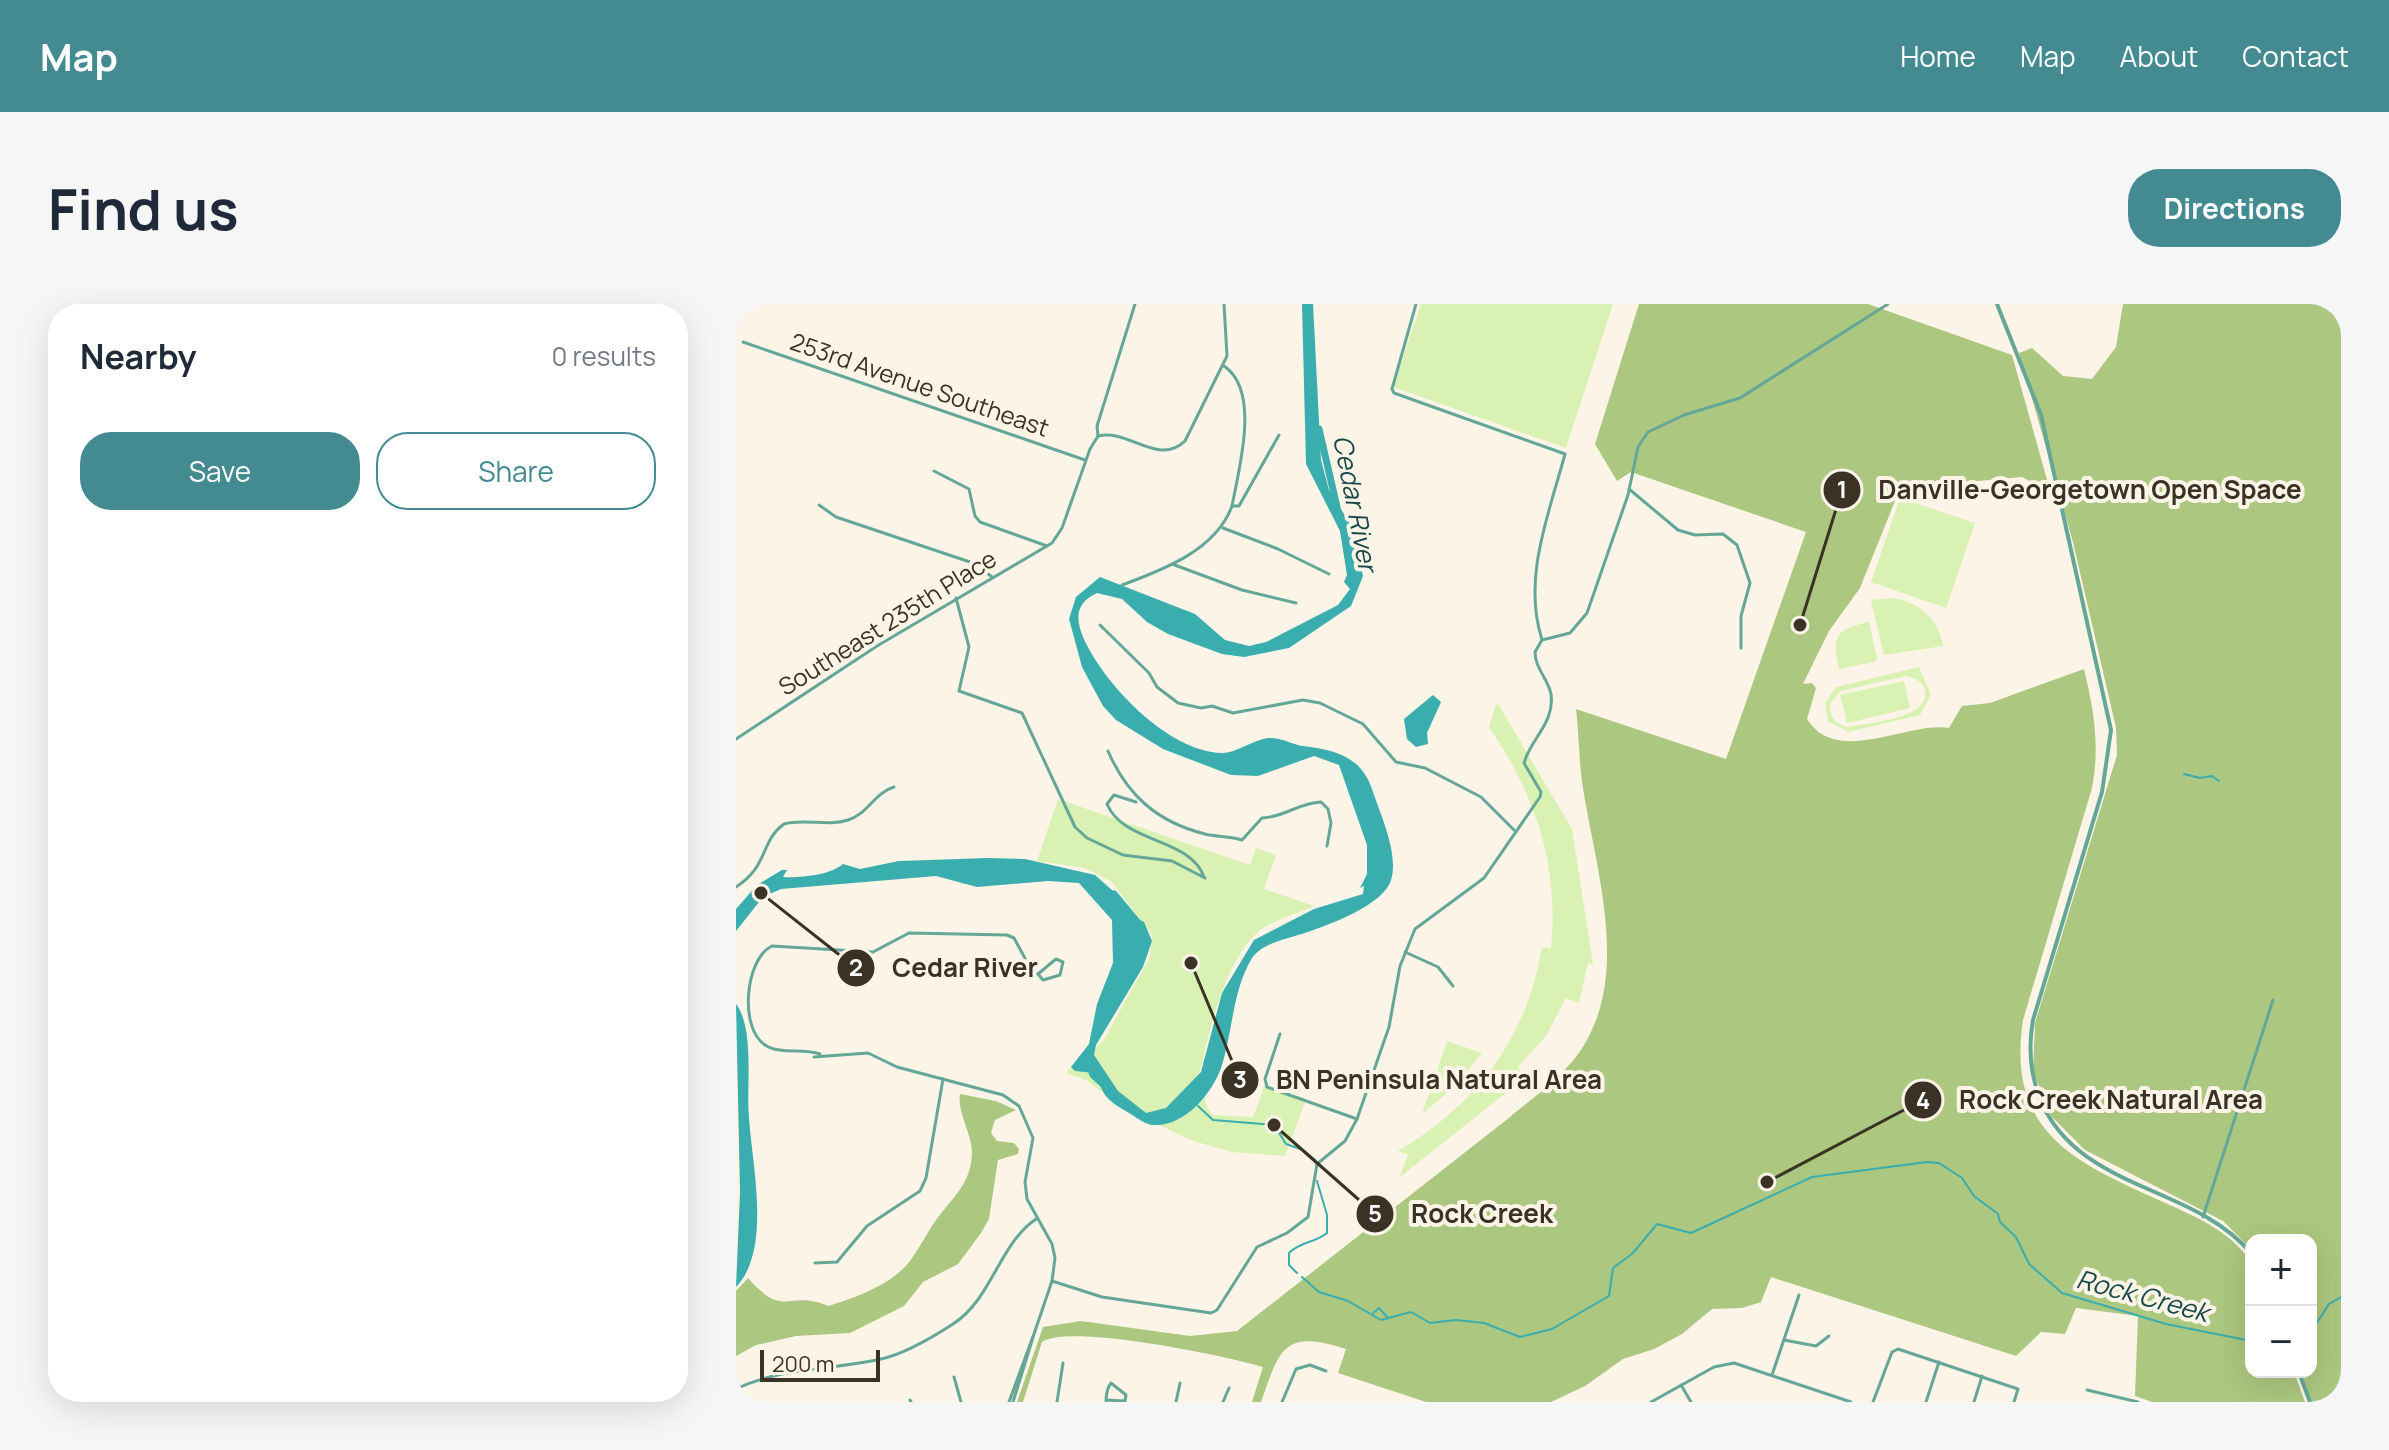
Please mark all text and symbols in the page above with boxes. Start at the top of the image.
text: Map [40,30,118,82]
text: Home [1900,37,1976,75]
text: Map [2020,37,2076,75]
text: About [2120,37,2198,75]
text: Contact [2242,37,2349,75]
button: Directions [2128,169,2341,247]
text: Find us [48,170,239,247]
street label: 253rd Avenue Southeast [786,324,1054,444]
text: Nearby [80,333,196,379]
text: 0 results [551,338,656,374]
button: Save [80,432,360,510]
button: Share [376,432,656,510]
water label: Cedar River [1325,432,1388,578]
callout: Danville-Georgetown Open Space [1822,465,2318,515]
text: Danville-Georgetown Open Space [1878,471,2302,507]
text: 1 [1837,472,1847,505]
street label: Southeast 235th Place [772,541,1002,703]
callout: Cedar River [836,943,1053,993]
text: Cedar River [892,949,1038,985]
text: 2 [849,950,863,983]
callout: BN Peninsula Natural Area [1220,1055,1618,1105]
text: BN Peninsula Natural Area [1276,1061,1602,1097]
text: 3 [1233,1062,1247,1095]
callout: Rock Creek Natural Area [1903,1075,2279,1125]
text: Rock Creek Natural Area [1959,1081,2263,1117]
text: 4 [1916,1083,1930,1116]
callout: Rock Creek [1355,1189,1569,1239]
text: Rock Creek [1411,1195,1554,1231]
text: 5 [1368,1196,1382,1229]
map controls [2245,1234,2317,1378]
button: + [2245,1234,2317,1306]
water label: Rock Creek [2073,1260,2217,1331]
button: − [2245,1306,2317,1378]
scale bar [760,1346,880,1382]
text: 200 m [772,1349,834,1379]

